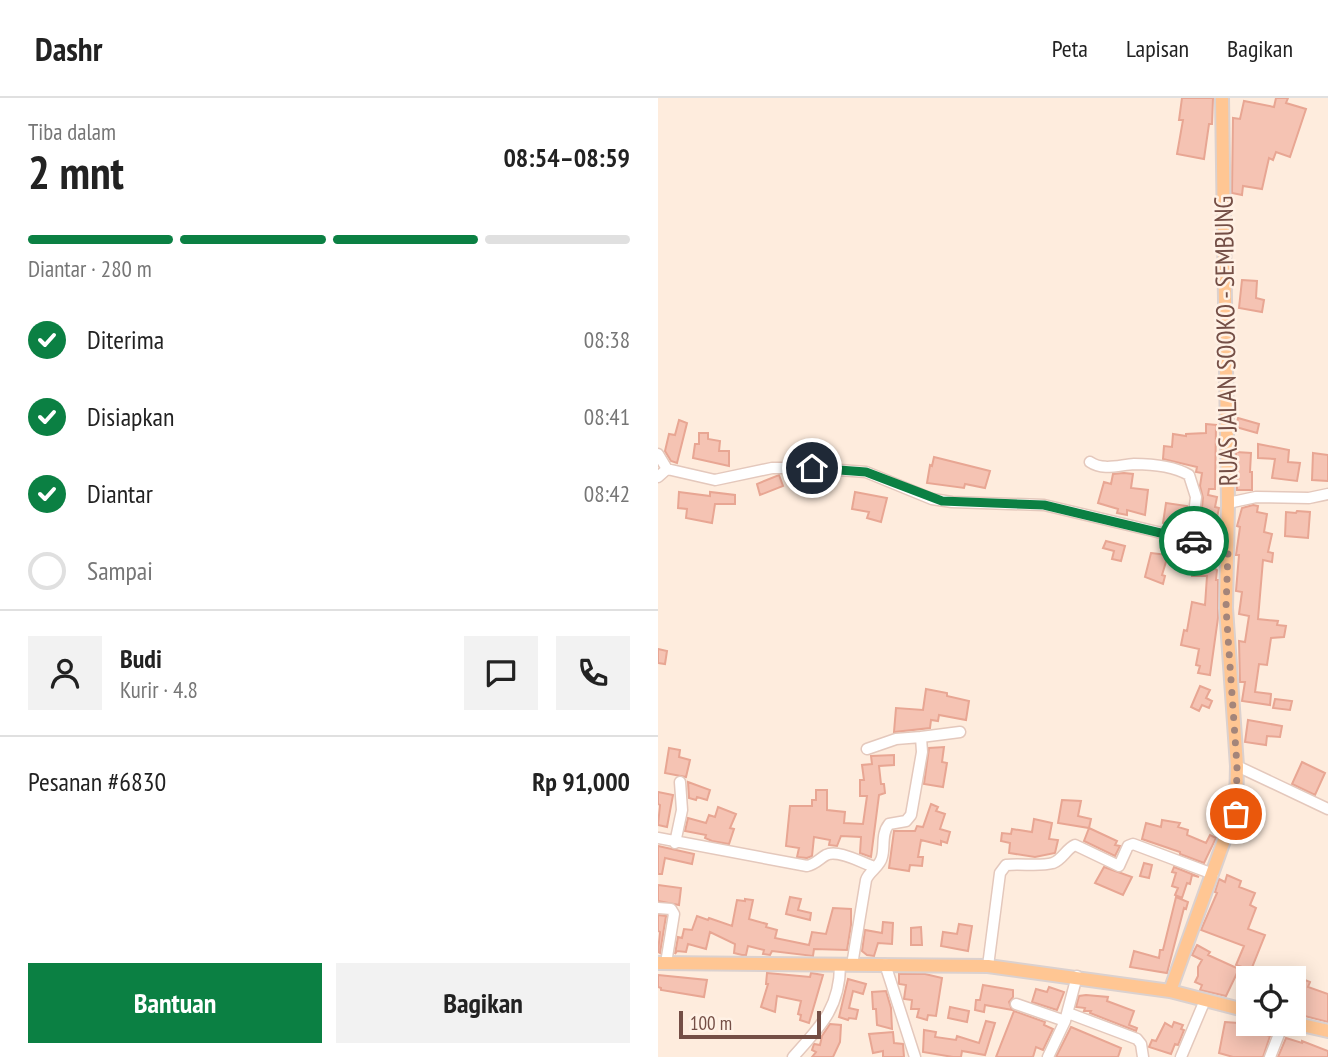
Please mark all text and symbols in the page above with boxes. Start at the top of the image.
text: Dashr [35,27,102,70]
text: Peta [1052,33,1088,64]
text: Lapisan [1126,33,1189,64]
text: Bagikan [1227,33,1293,64]
text: Tiba dalam [28,117,116,146]
text: 08:54–08:59 [503,141,630,174]
text: 2 mnt [28,142,124,202]
street label: RUAS JALAN SOOKO - SEMBUNG [1206,195,1245,487]
text: Diantar · 280 m [28,254,152,283]
icon: check [28,321,66,359]
text: Diterima [87,323,164,356]
text: 08:38 [584,325,630,354]
icon: check [28,398,66,436]
text: Disiapkan [87,400,174,433]
text: 08:41 [584,402,630,431]
pin [782,438,842,498]
icon: home [793,449,831,487]
icon: check [28,475,66,513]
text: Diantar [87,477,153,510]
text: 08:42 [584,479,630,508]
courier [1159,506,1229,576]
icon: car [1175,522,1213,560]
text: Sampai [87,554,153,587]
button: person [28,636,102,710]
button: chat [464,636,538,710]
button: phone [556,636,630,710]
text: Budi [120,642,162,675]
text: Kurir · 4.8 [120,675,198,704]
text: Pesanan #6830 [28,765,166,798]
text: Rp 91,000 [532,765,630,798]
pin [1206,784,1266,844]
icon: bag [1217,795,1255,833]
button: Bantuan [28,963,322,1043]
button: Bagikan [336,963,630,1043]
map controls [1236,966,1306,1036]
button: locate [1236,966,1306,1036]
scale bar [679,1008,821,1040]
text: 100 m [690,1011,732,1035]

